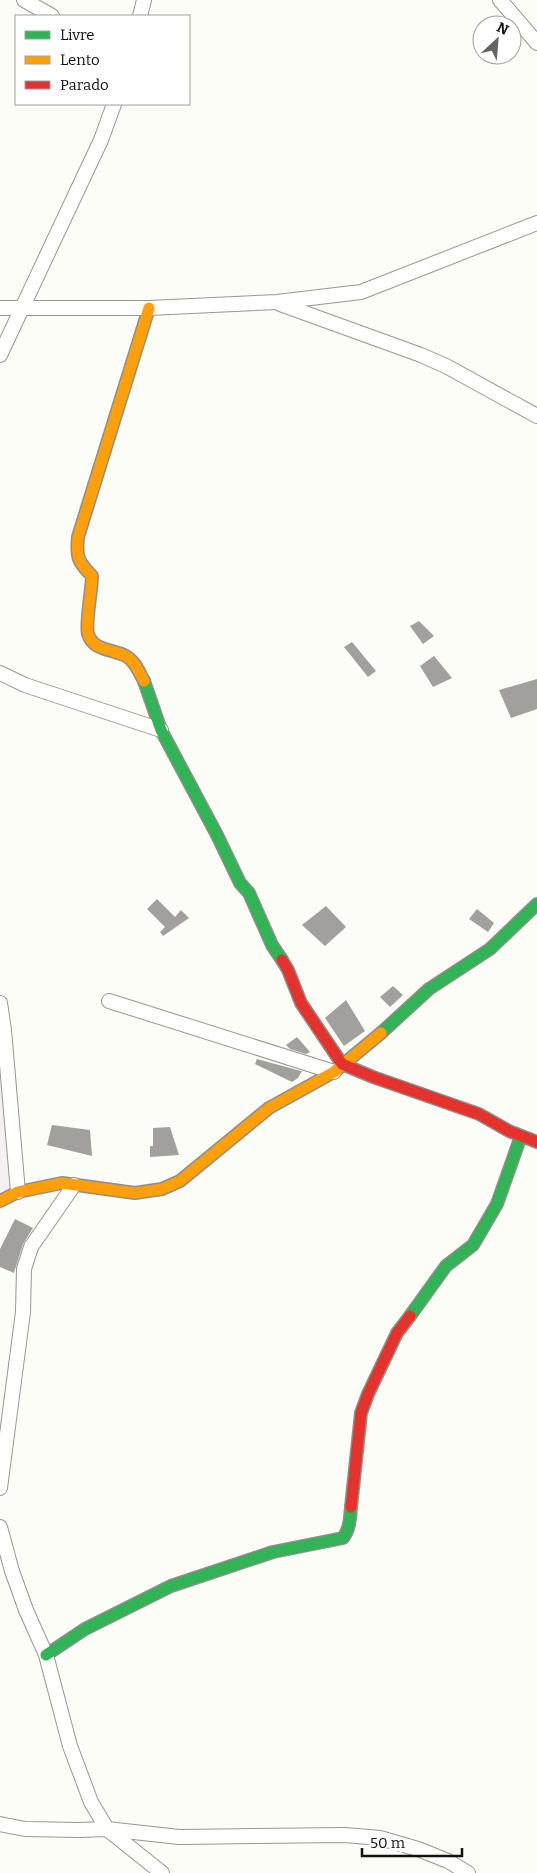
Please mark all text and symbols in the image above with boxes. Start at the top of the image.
legend [15,15,190,105]
north arrow [472,15,522,65]
text: N [494,19,511,39]
text: Livre [60,26,95,44]
text: Lento [60,51,100,69]
text: Parado [60,76,109,94]
scale bar [362,1826,462,1858]
text: 50 m [370,1834,406,1852]

